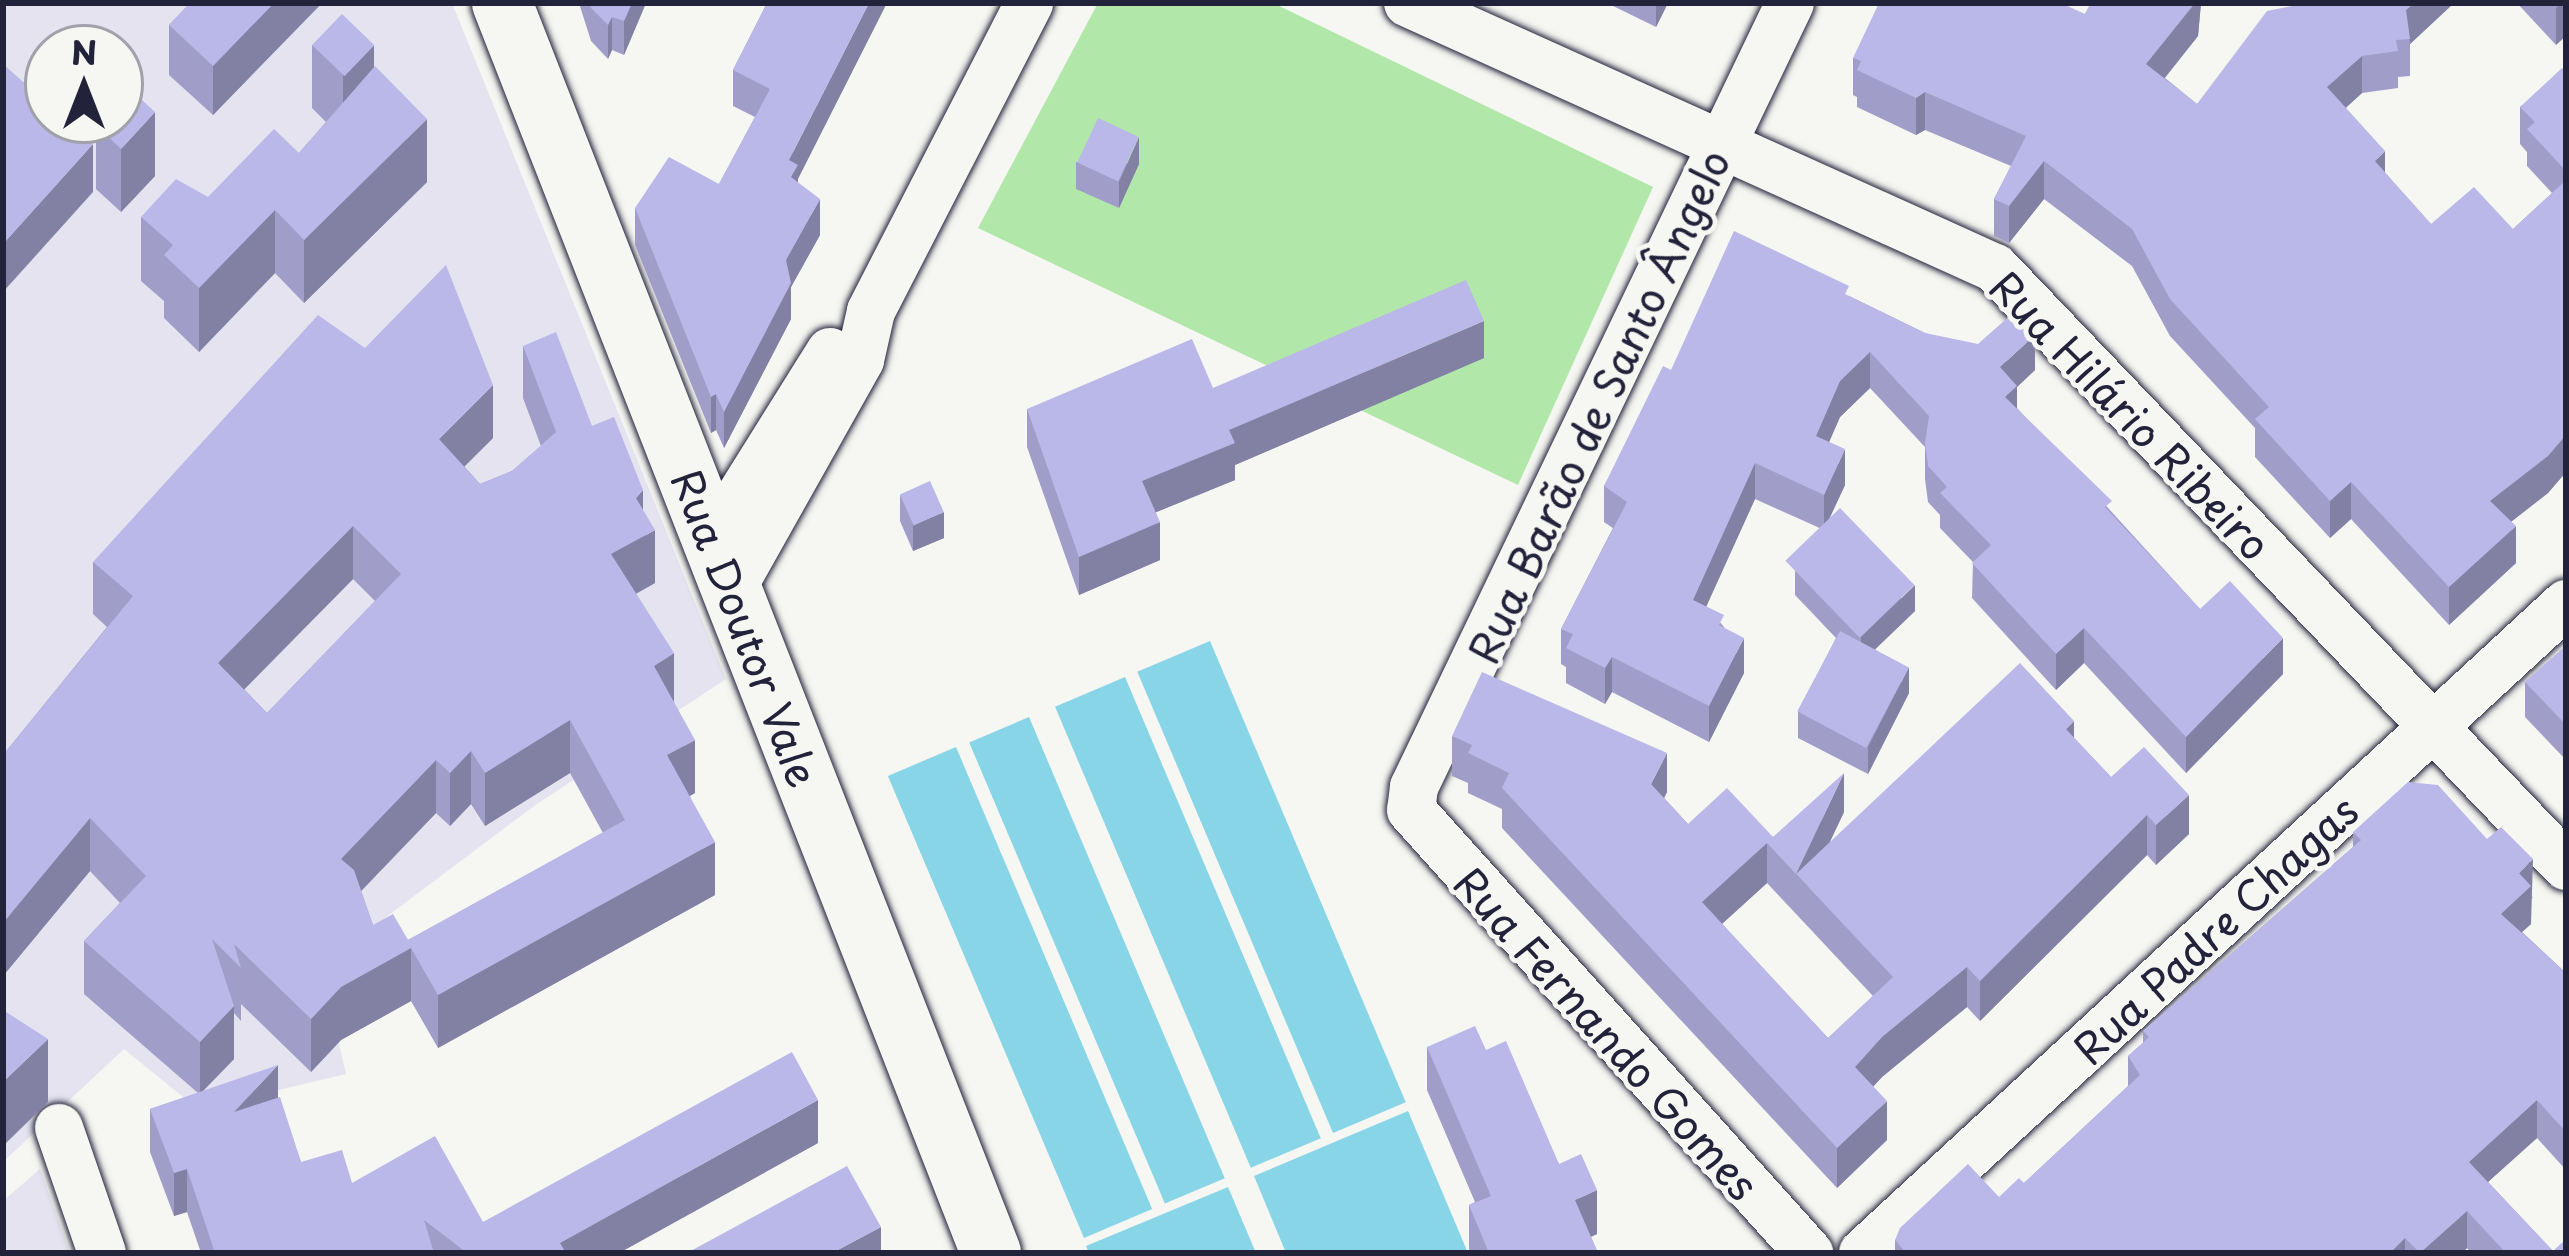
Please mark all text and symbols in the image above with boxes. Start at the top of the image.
north arrow [24,24,144,144]
text: N [71,26,97,76]
street label: Rua Barão de Santo Ângelo [1457,142,1739,670]
street label: Rua Hilário Ribeiro [1980,260,2282,570]
street label: Rua Doutor Vale [662,462,830,794]
street label: Rua Padre Chagas [2062,784,2368,1074]
street label: Rua Fernando Gomes [1442,854,1772,1212]

